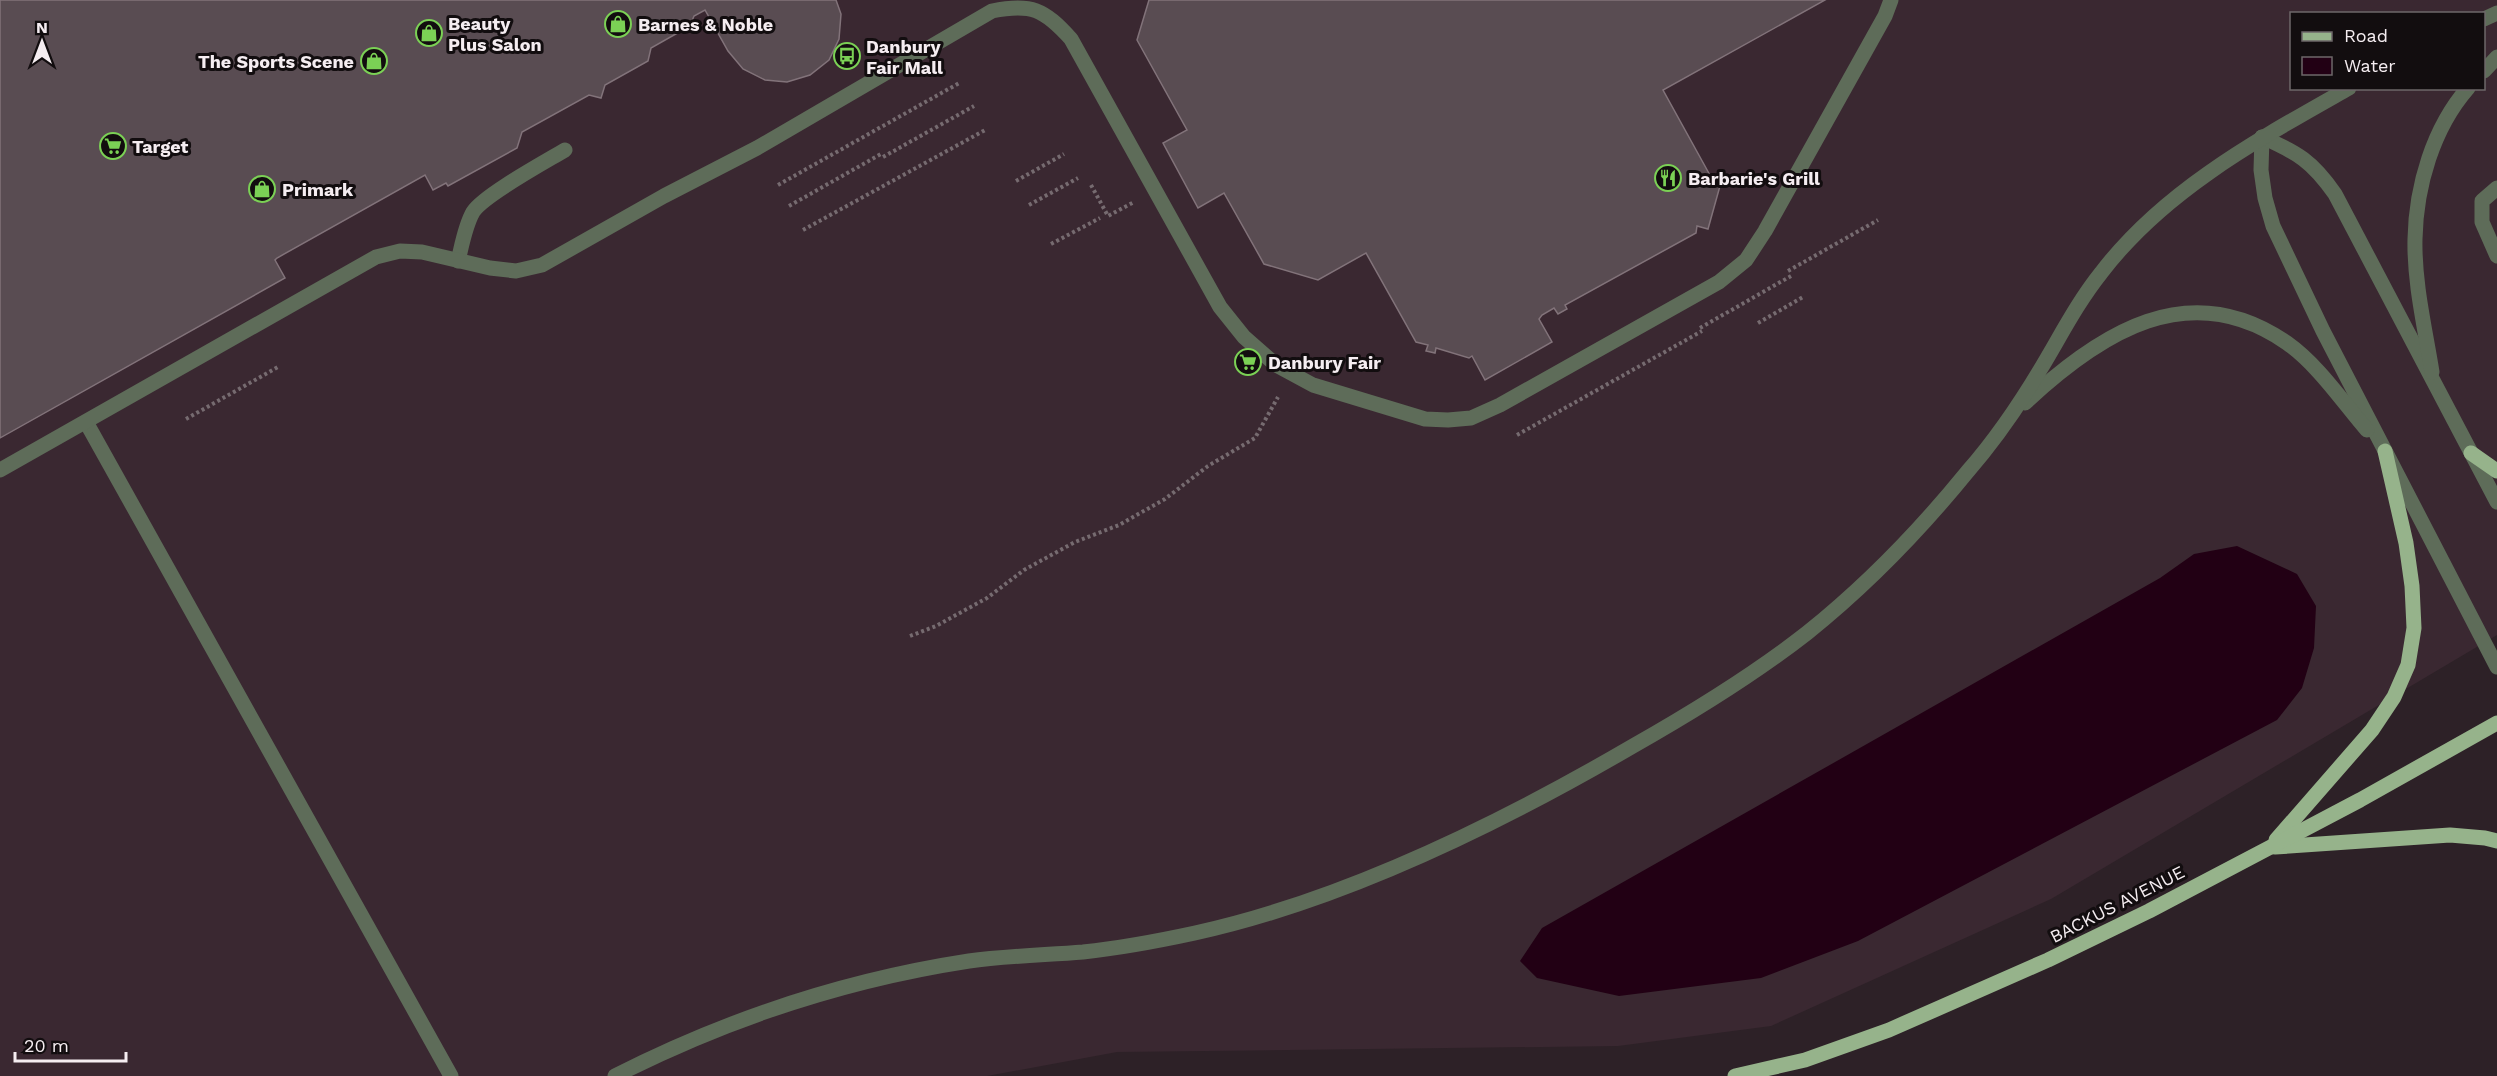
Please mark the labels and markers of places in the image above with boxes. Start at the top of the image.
shop icon: Barnes & Noble [603,9,633,39]
place label: Beauty Plus Salon [448,13,542,55]
place label: Barnes & Noble [638,14,773,35]
shop icon: Beauty Plus Salon [414,18,444,48]
place label: Danbury Fair Mall [866,36,943,78]
bus stop icon: Danbury Fair Mall [832,41,862,71]
shop icon: The Sports Scene [359,46,389,76]
place label: The Sports Scene [198,51,354,72]
supermarket icon: Target [98,131,128,161]
place label: Target [132,136,189,157]
restaurant icon: Barbarie's Grill [1653,163,1683,193]
place label: Barbarie's Grill [1688,168,1820,189]
shop icon: Primark [247,174,277,204]
place label: Primark [282,179,354,200]
supermarket icon: Danbury Fair [1233,347,1263,377]
place label: Danbury Fair [1268,352,1381,373]

